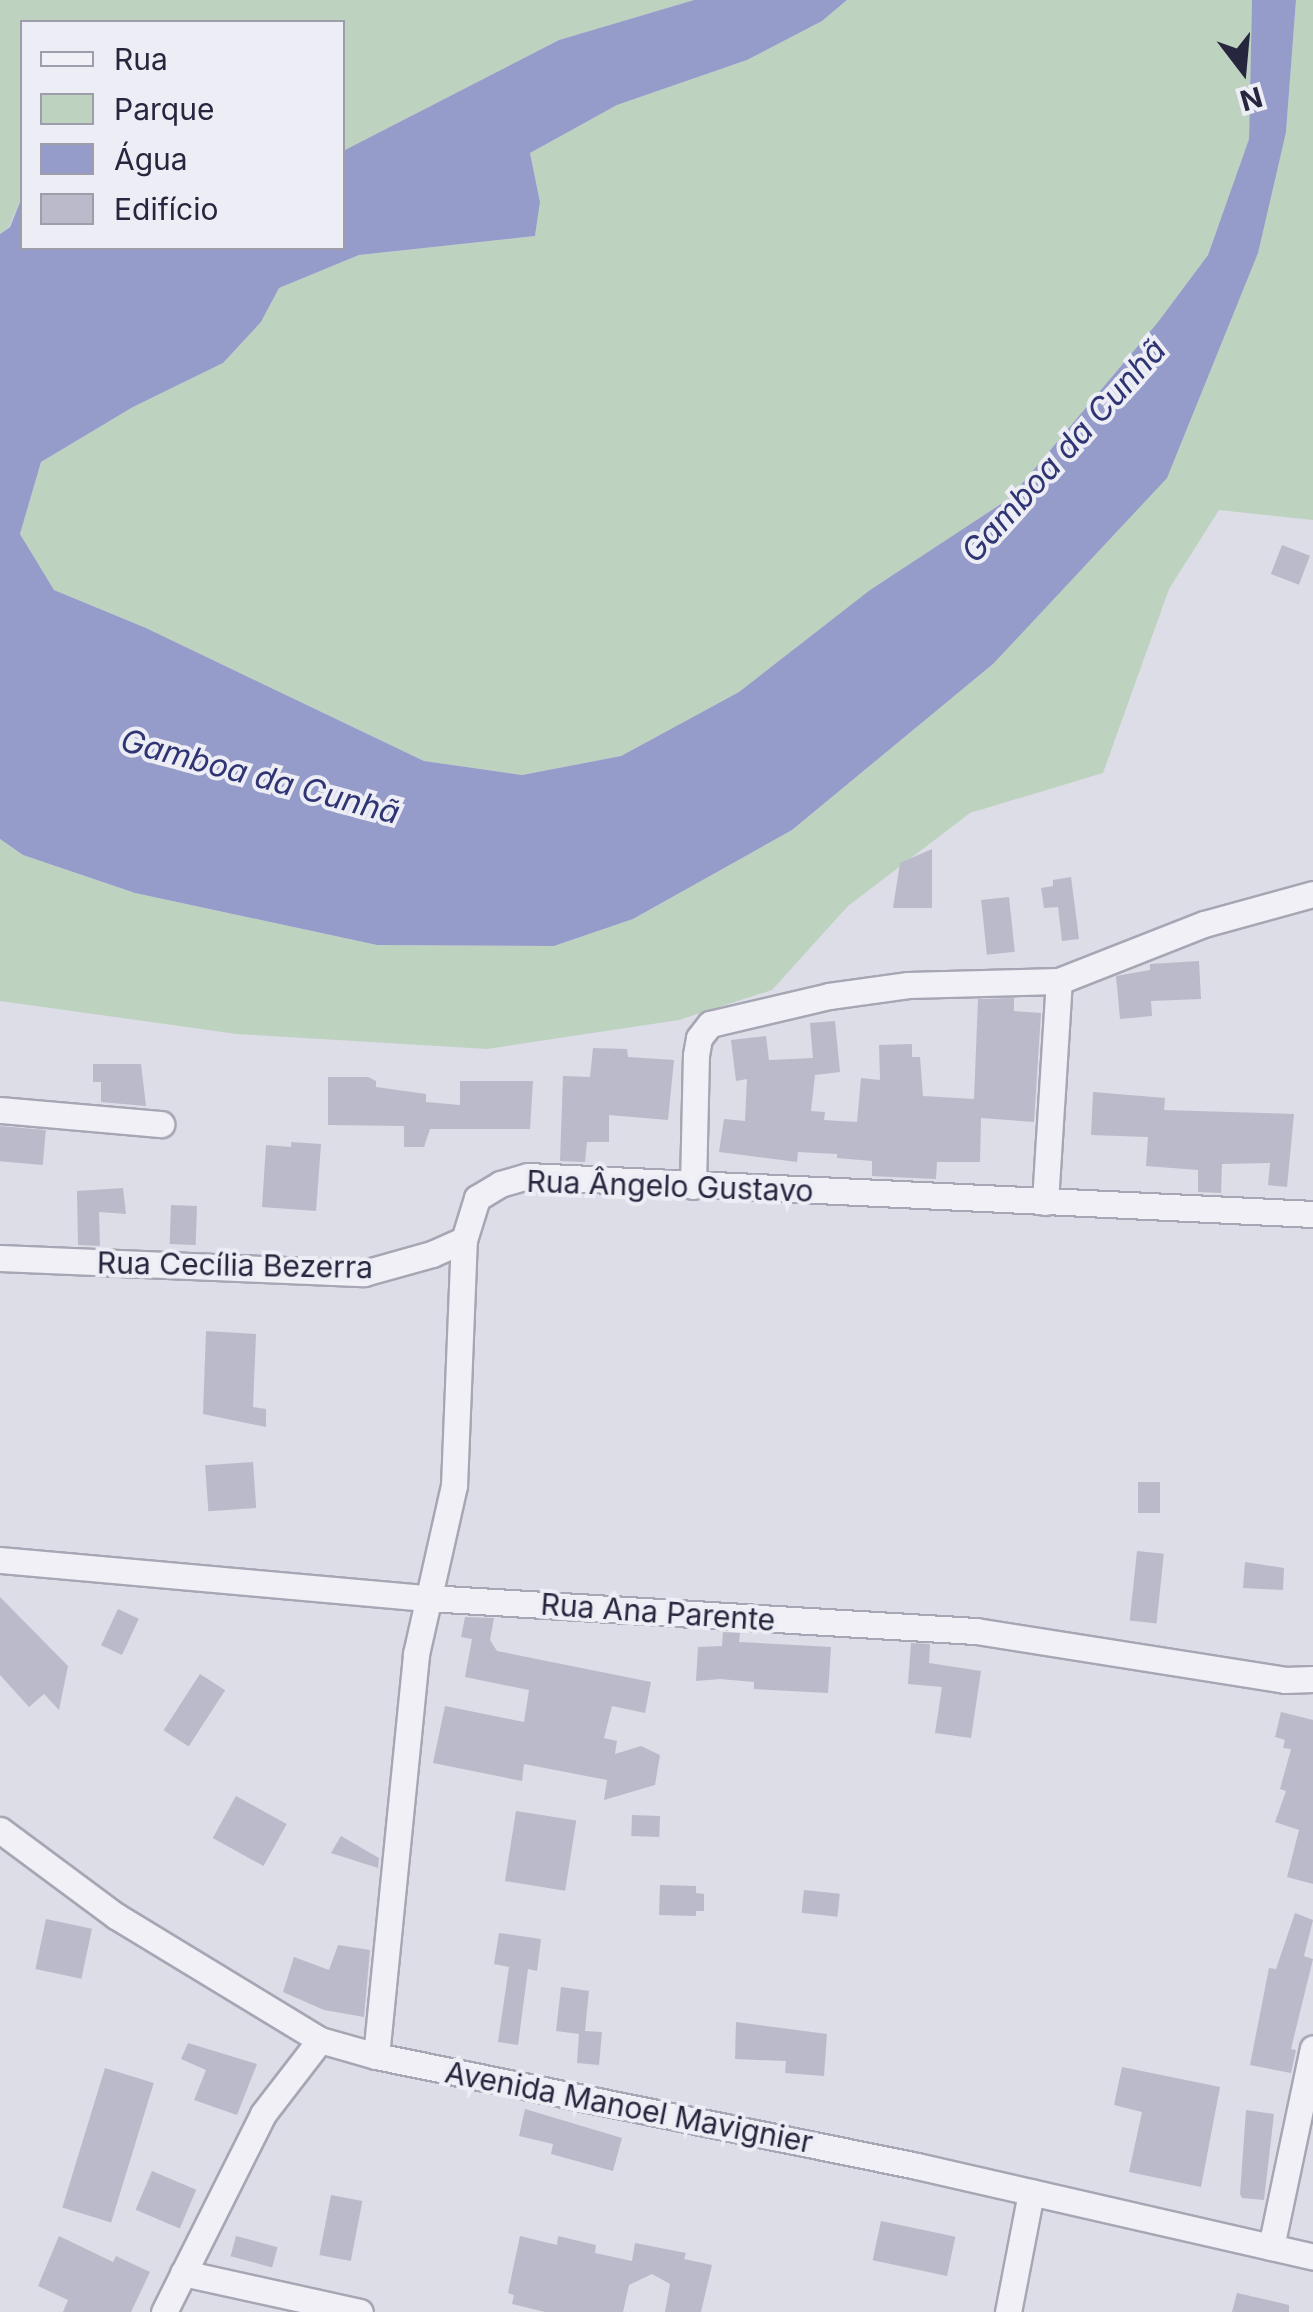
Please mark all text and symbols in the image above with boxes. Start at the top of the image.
legend [20,20,345,250]
north arrow [1193,20,1293,120]
text: Rua [114,41,168,77]
text: N [1236,80,1266,118]
text: Parque [114,91,214,127]
text: Água [114,141,188,177]
text: Edifício [114,191,218,227]
water label: Gamboa da Cunhã [954,332,1174,570]
water label: Gamboa da Cunhã [116,721,404,833]
street label: Rua Ângelo Gustavo [526,1163,814,1209]
street label: Rua Cecília Bezerra [97,1245,373,1285]
street label: Rua Ana Parente [539,1586,777,1638]
street label: Avenida Manoel Mavignier [442,2054,816,2160]

